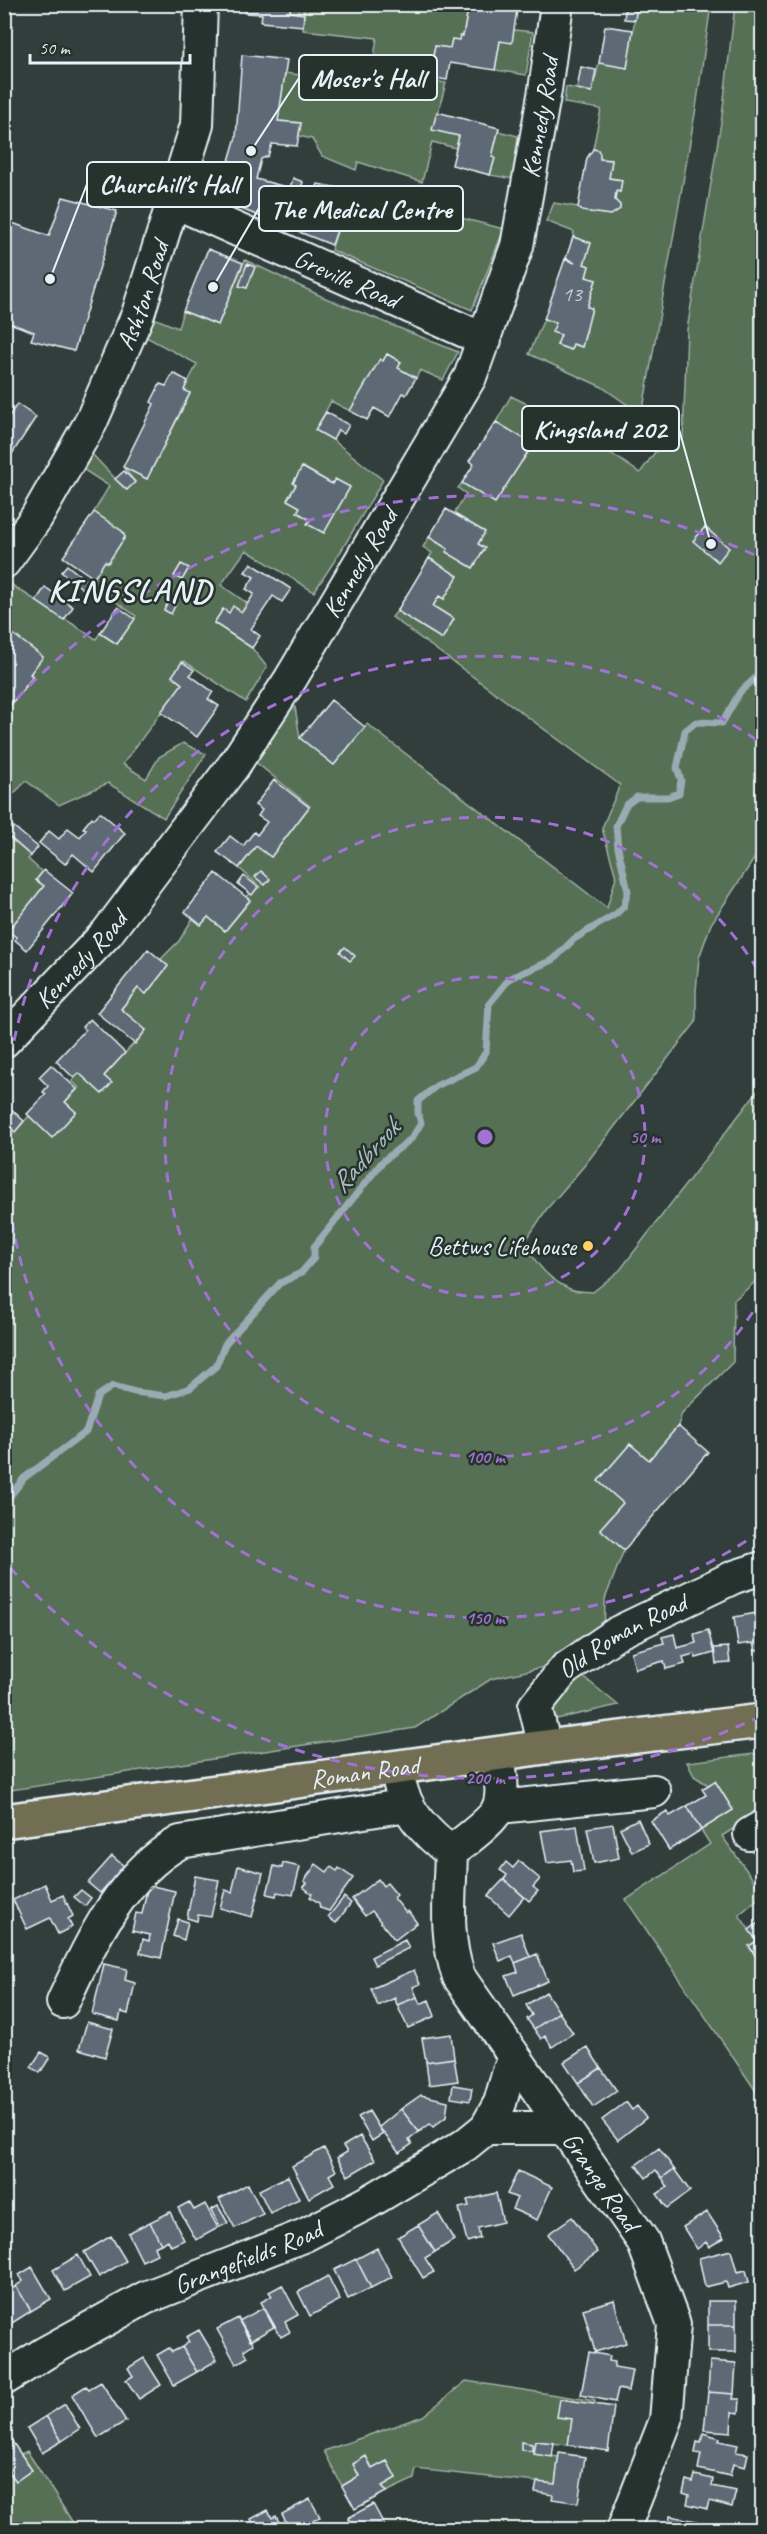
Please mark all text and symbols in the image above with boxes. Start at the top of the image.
scale bar [30,27,190,65]
text: 50 m [39,37,72,59]
street label: Kennedy Road [514,51,567,180]
callout: Moser's Hall [299,55,437,100]
text: Moser's Hall [311,61,430,95]
callout: Churchill's Hall [87,162,251,207]
text: Churchill's Hall [99,167,244,201]
callout: The Medical Centre [259,186,463,231]
text: The Medical Centre [270,192,454,226]
street label: Ashton Road [108,233,178,355]
street label: Greville Road [289,241,407,318]
house number: 13 [562,280,584,308]
callout: Kingsland 202 [522,406,679,451]
text: Kingsland 202 [533,412,669,446]
street label: Kennedy Road [315,499,407,624]
district label: KINGSLAND [48,570,214,611]
street label: Kennedy Road [28,901,137,1016]
water label: Radbrook [323,1108,410,1200]
text: 50 m [630,1126,662,1148]
centre of rings [475,1127,495,1147]
place label: Bettws Lifehouse [428,1230,578,1263]
marker: Bettws Lifehouse [581,1239,595,1253]
text: 100 m [466,1446,506,1468]
street label: Old Roman Road [551,1585,695,1686]
text: 150 m [466,1607,506,1629]
street label: Roman Road [308,1748,425,1796]
text: 200 m [466,1767,506,1789]
street label: Grange Road [555,2125,649,2241]
street label: Grangefields Road [169,2211,331,2302]

